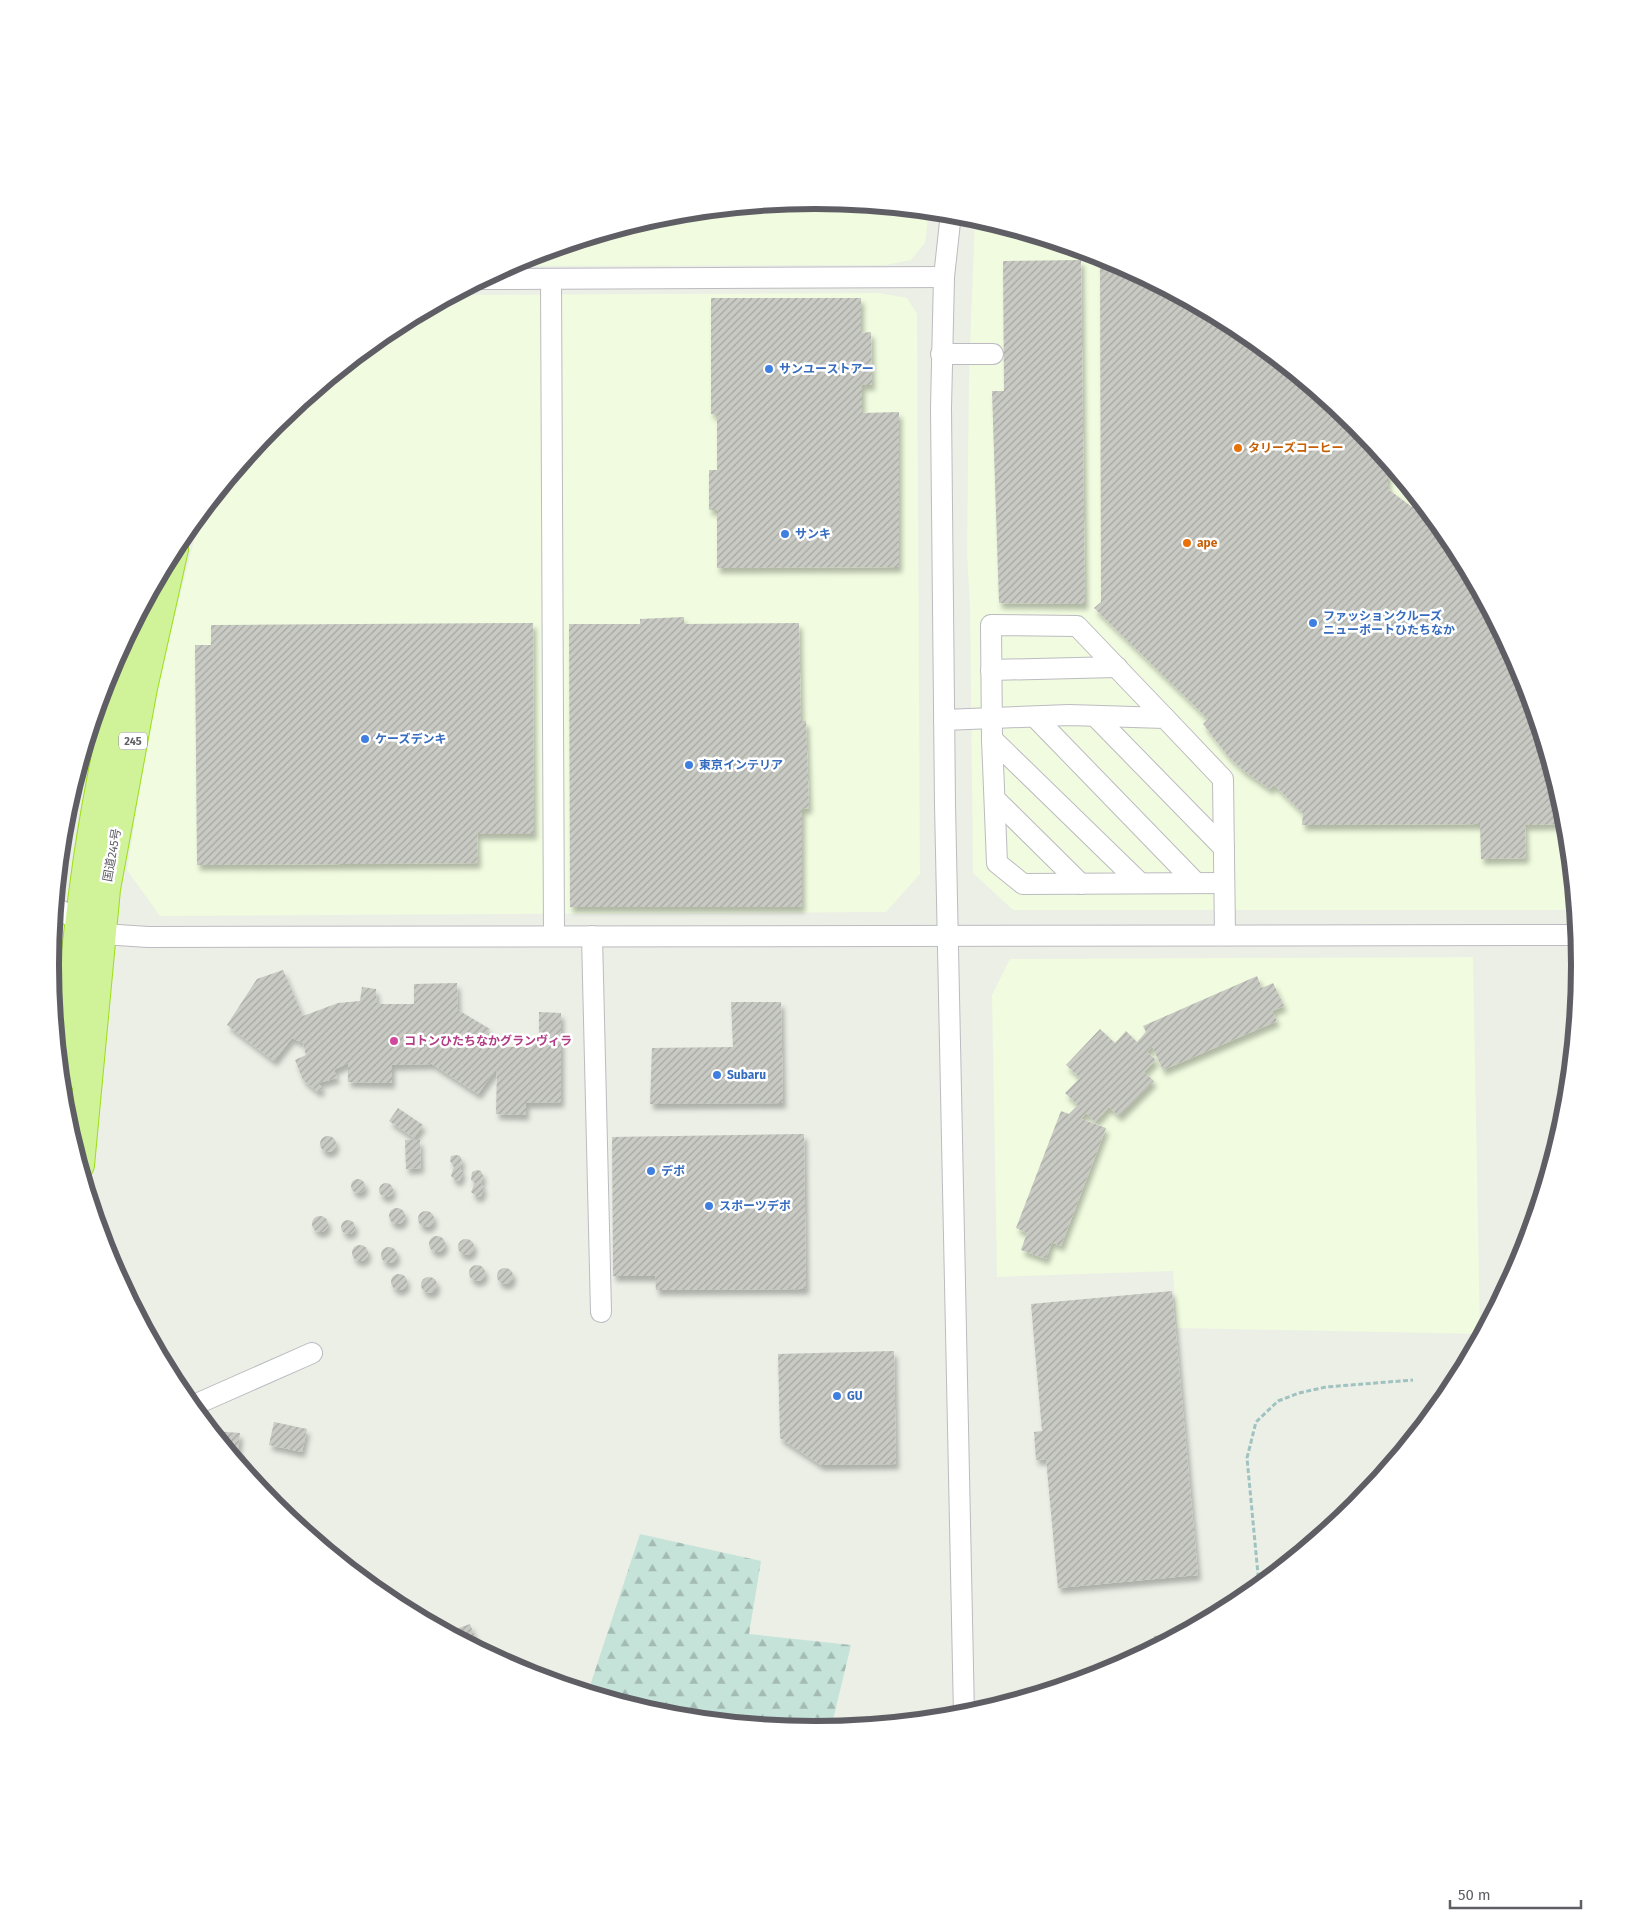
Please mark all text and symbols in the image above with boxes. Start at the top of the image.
place label: サンユーストアー [779,362,874,376]
marker: サンユーストアー [763,363,775,375]
place label: タリーズコーヒー [1248,441,1343,455]
marker: タリーズコーヒー [1232,442,1244,454]
place label: サンキ [795,527,831,541]
marker: サンキ [779,528,791,540]
place label: ape [1197,536,1218,550]
marker: ape [1181,537,1193,549]
place label: ファッションクルーズ ニューポートひたちなか [1323,609,1455,637]
marker: ファッションクルーズ ニューポートひたちなか [1307,617,1319,629]
road number: 245 [119,732,147,749]
place label: ケーズデンキ [375,732,446,746]
marker: ケーズデンキ [359,733,371,745]
place label: 東京インテリア [699,758,783,772]
marker: 東京インテリア [683,759,695,771]
street label: 国道245号 [100,827,124,883]
place label: コトンひたちなかグランヴィラ [404,1034,572,1048]
marker: コトンひたちなかグランヴィラ [388,1035,400,1047]
place label: Subaru [727,1068,766,1082]
marker: Subaru [711,1069,723,1081]
place label: デポ [661,1164,685,1178]
marker: デポ [645,1165,657,1177]
place label: スポーツデポ [719,1199,791,1213]
marker: スポーツデポ [703,1200,715,1212]
place label: GU [847,1389,863,1403]
marker: GU [831,1390,843,1402]
scale bar [1450,1878,1581,1910]
text: 50 m [1458,1886,1491,1904]

